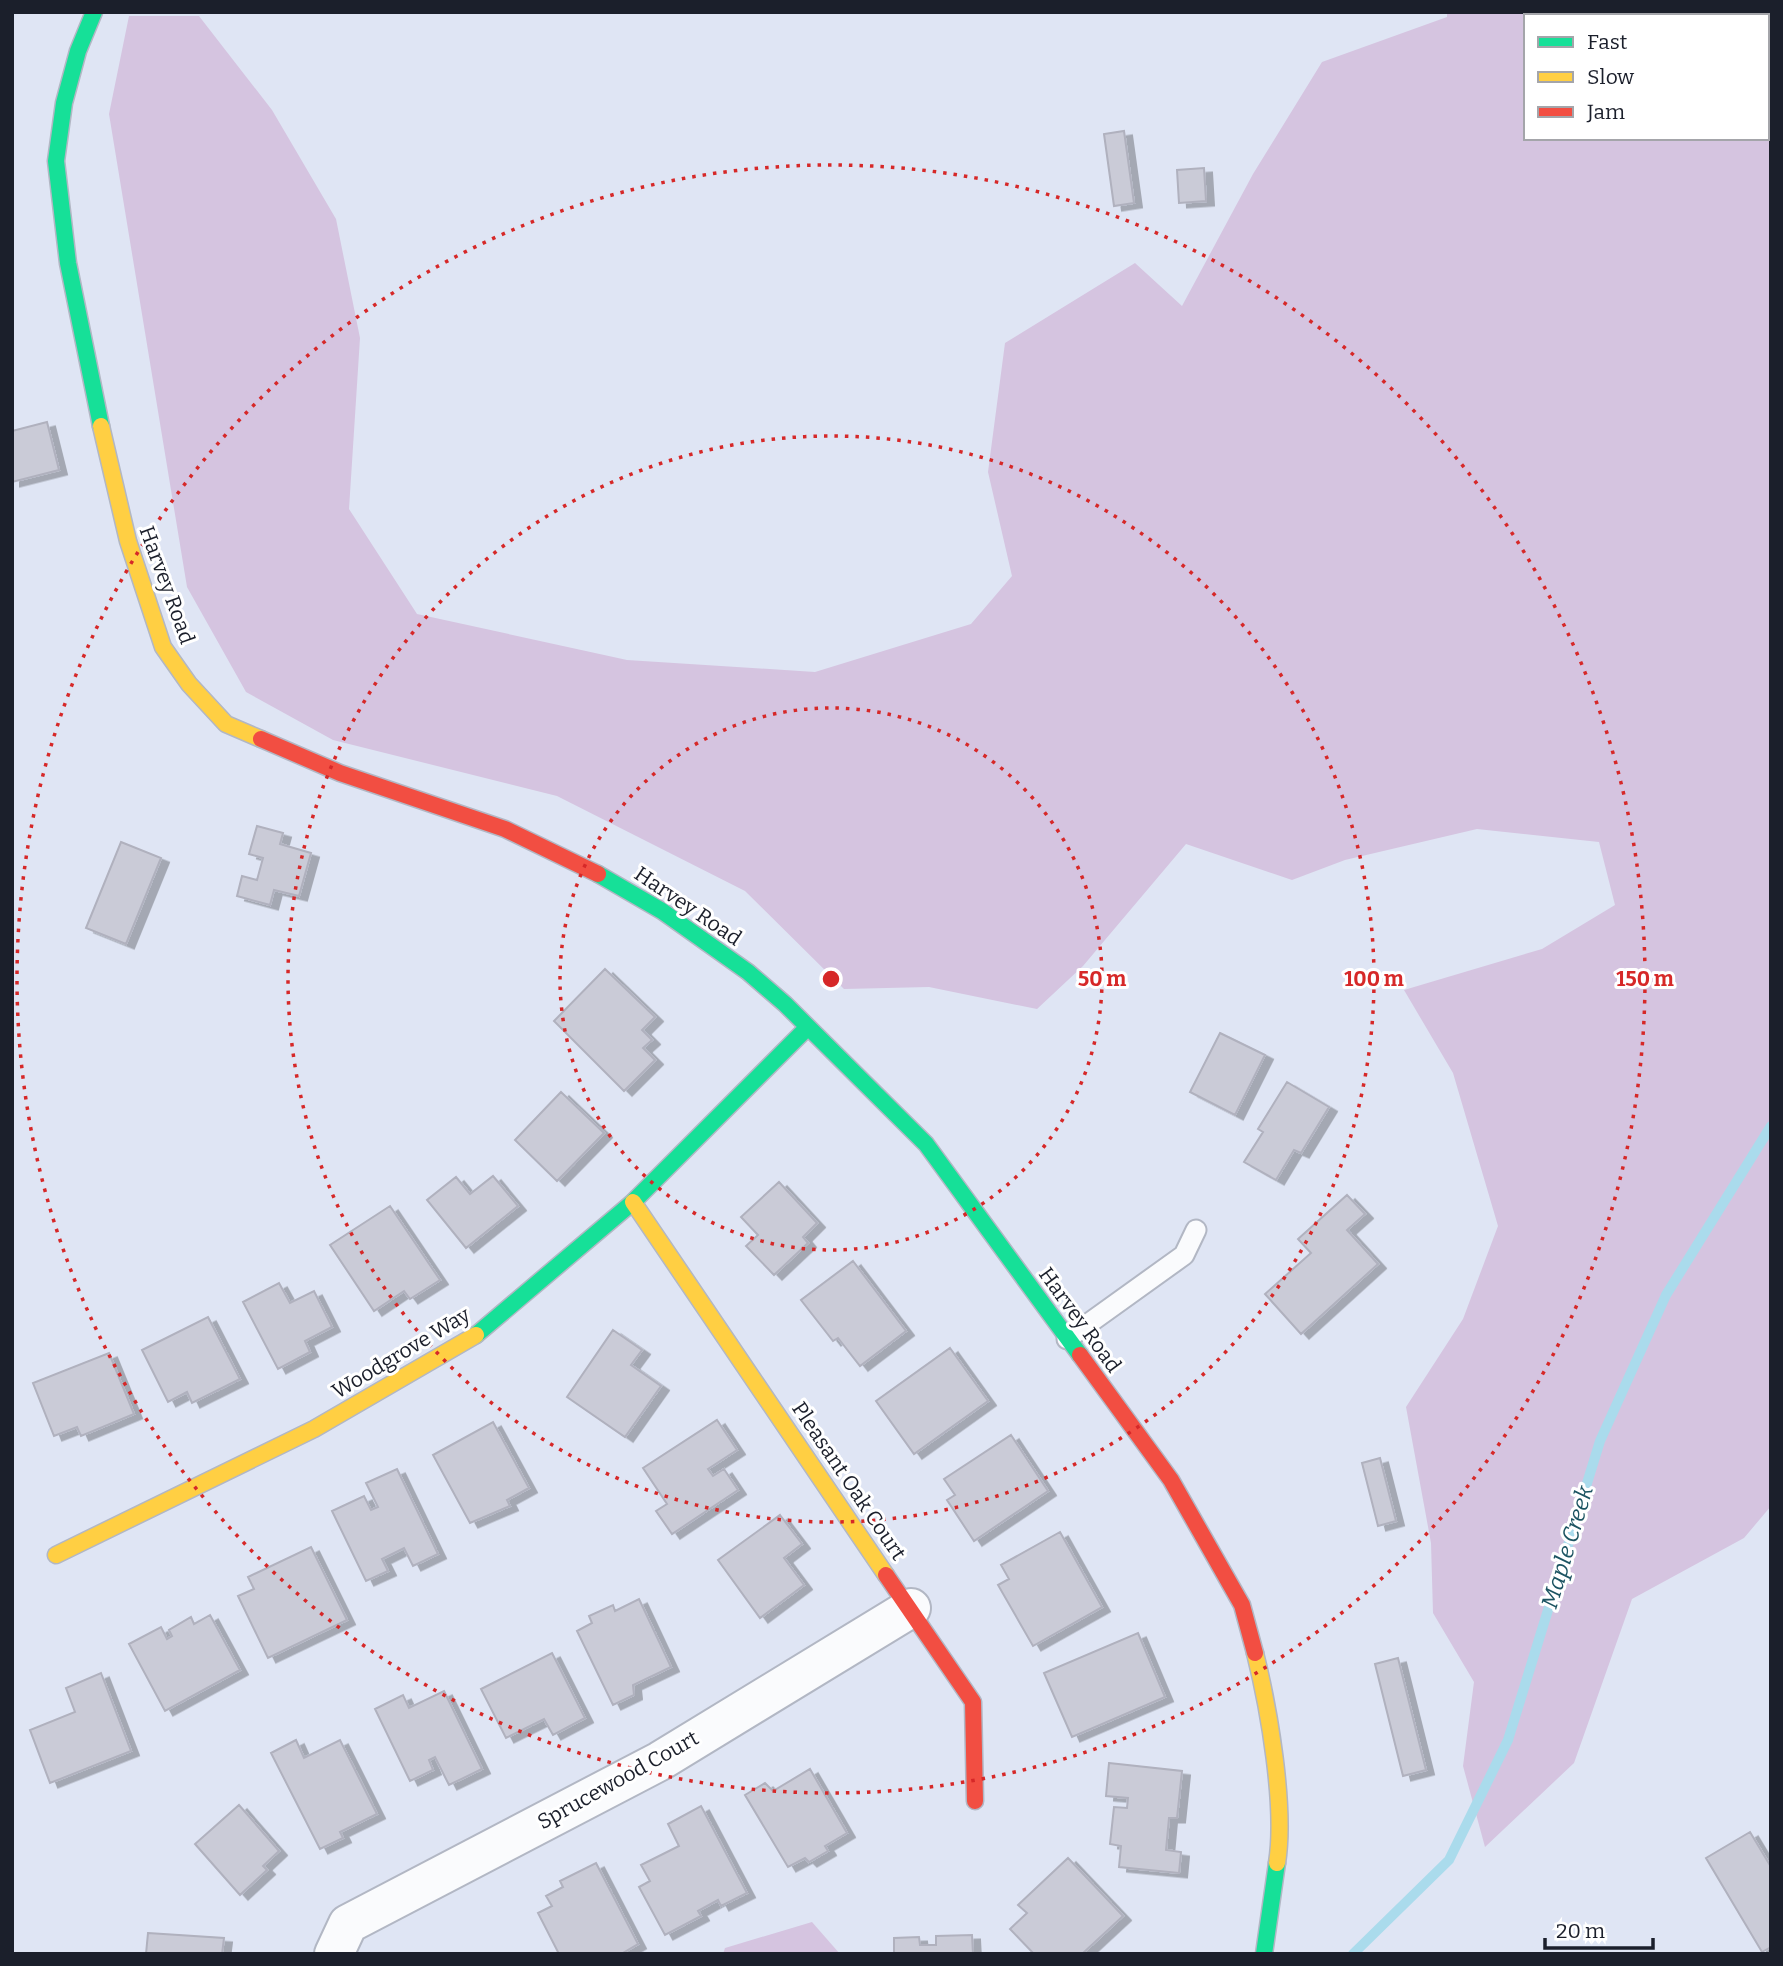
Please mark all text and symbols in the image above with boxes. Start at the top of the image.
legend [1524,14,1769,140]
text: Fast [1587,29,1628,55]
text: Slow [1587,64,1634,90]
text: Jam [1586,99,1625,125]
street label: Harvey Road [134,522,200,648]
street label: Harvey Road [629,861,747,951]
text: 50 m [1078,966,1126,992]
text: 100 m [1344,966,1404,992]
text: 150 m [1616,966,1674,992]
centre of rings [819,967,843,991]
street label: Harvey Road [1033,1262,1127,1378]
street label: Woodgrove Way [327,1301,476,1404]
street label: Pleasant Oak Court [786,1397,912,1566]
water label: Maple Creek [1535,1482,1599,1612]
street label: Sprucewood Court [533,1725,703,1835]
scale bar [1545,1906,1654,1950]
text: 20 m [1556,1918,1605,1944]

